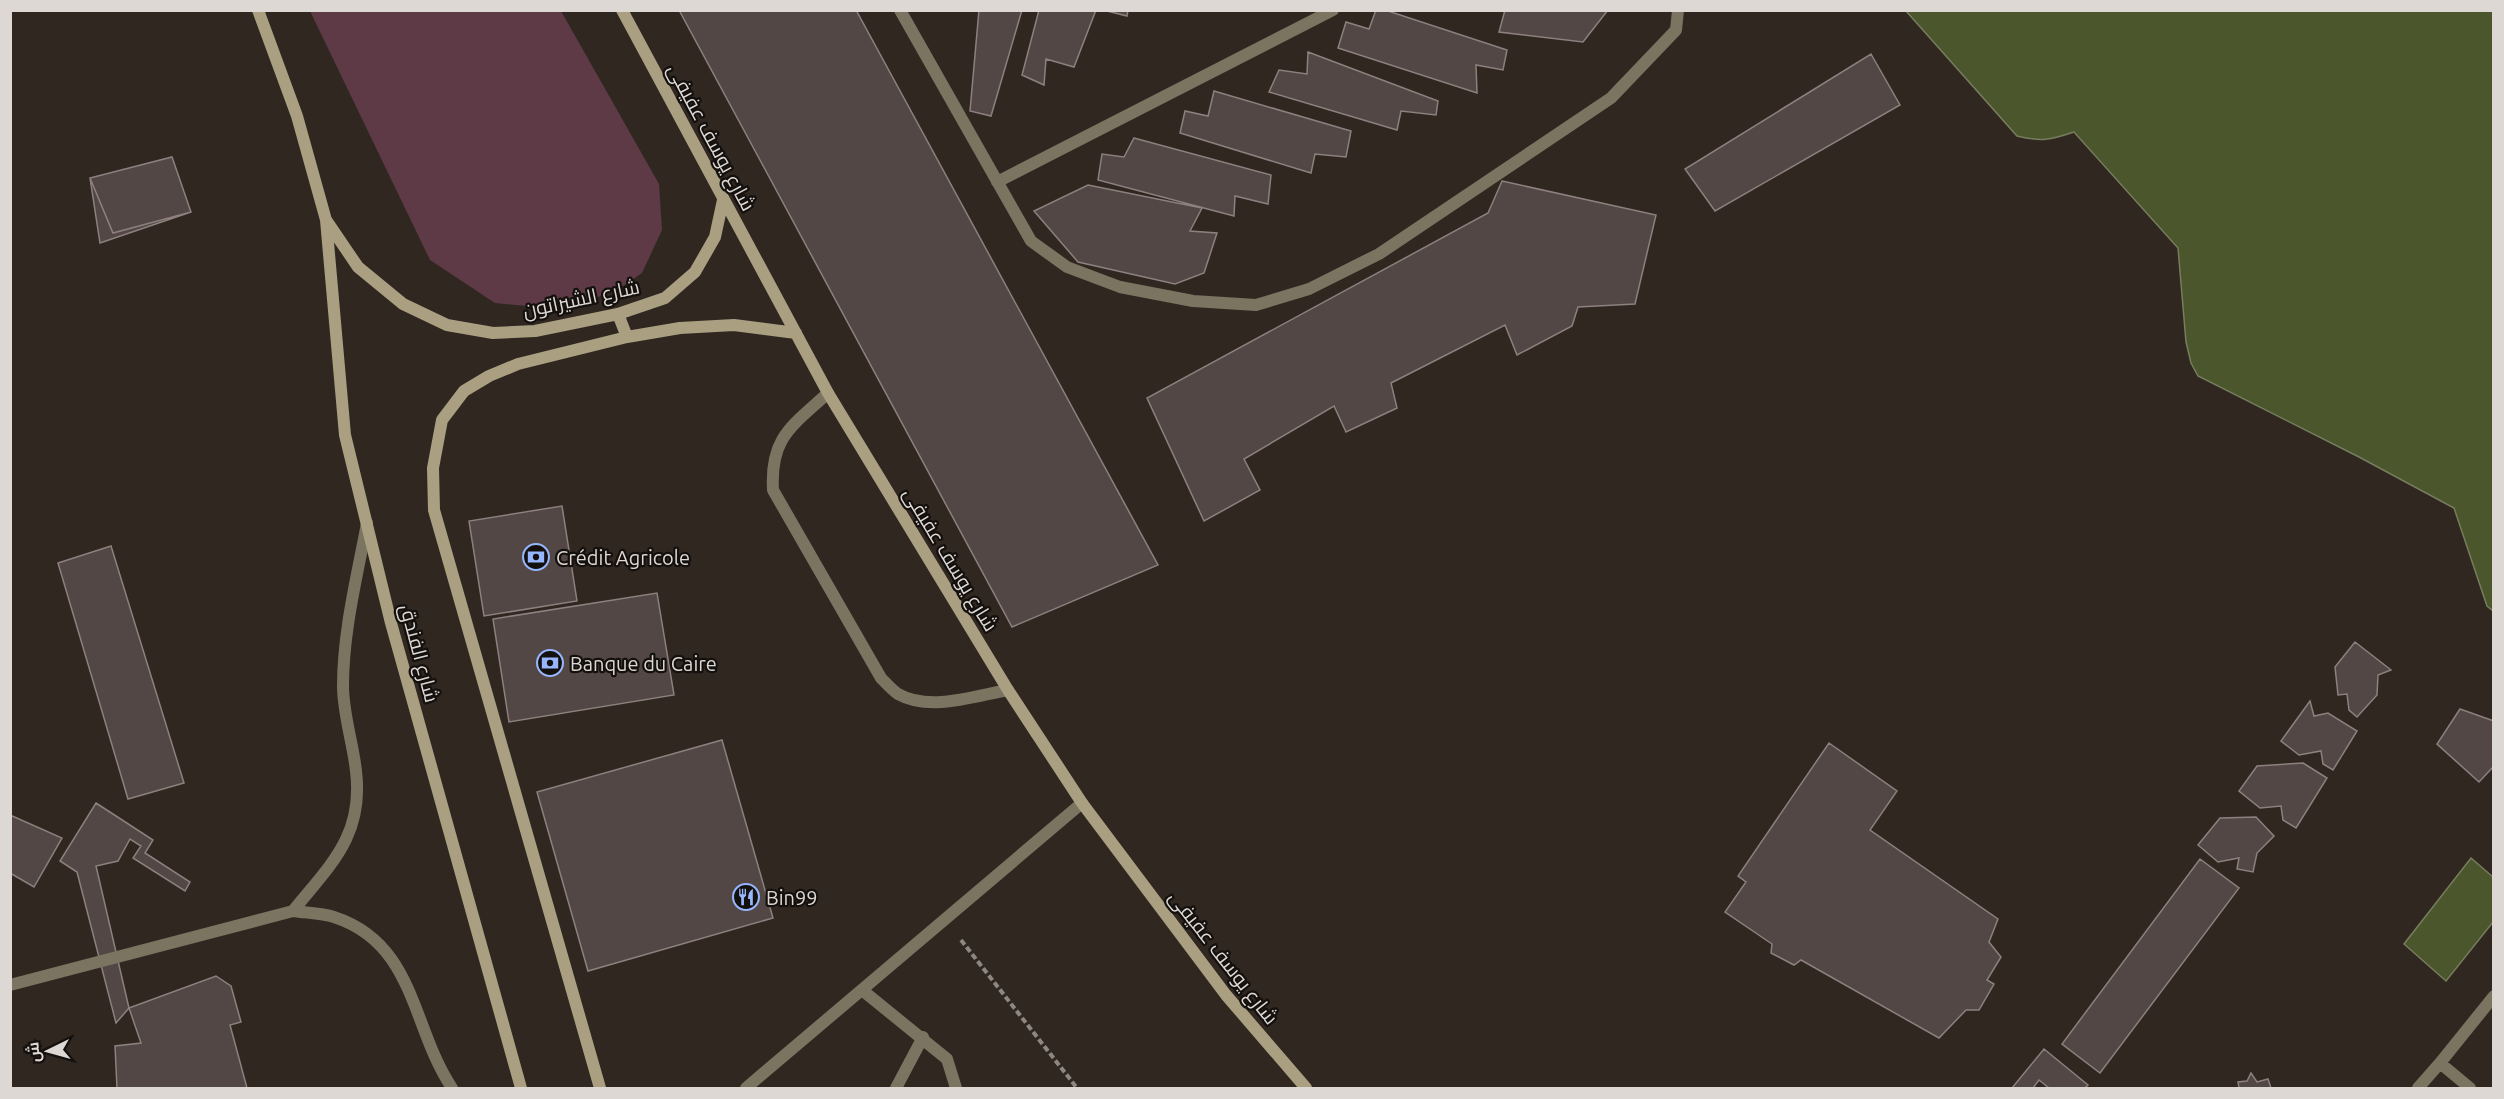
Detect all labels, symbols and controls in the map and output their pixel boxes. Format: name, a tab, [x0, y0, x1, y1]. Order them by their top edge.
street label: شارع يوسف عفيفى	[661, 59, 761, 216]
street label: شارع الشيراتون	[520, 274, 642, 325]
street label: شارع يوسف عفيفى	[896, 483, 1003, 637]
bank icon: Crédit Agricole	[521, 542, 551, 572]
place label: Crédit Agricole	[556, 546, 690, 569]
street label: شارع الفندق	[393, 601, 444, 705]
bank icon: Banque du Caire	[535, 648, 565, 678]
place label: Banque du Caire	[570, 652, 717, 675]
restaurant icon: Bin99	[731, 882, 761, 912]
place label: Bin99	[766, 886, 818, 909]
street label: شارع يوسف عفيفى	[1162, 886, 1283, 1030]
north arrow	[18, 1021, 78, 1081]
text: ش	[23, 1041, 44, 1063]

